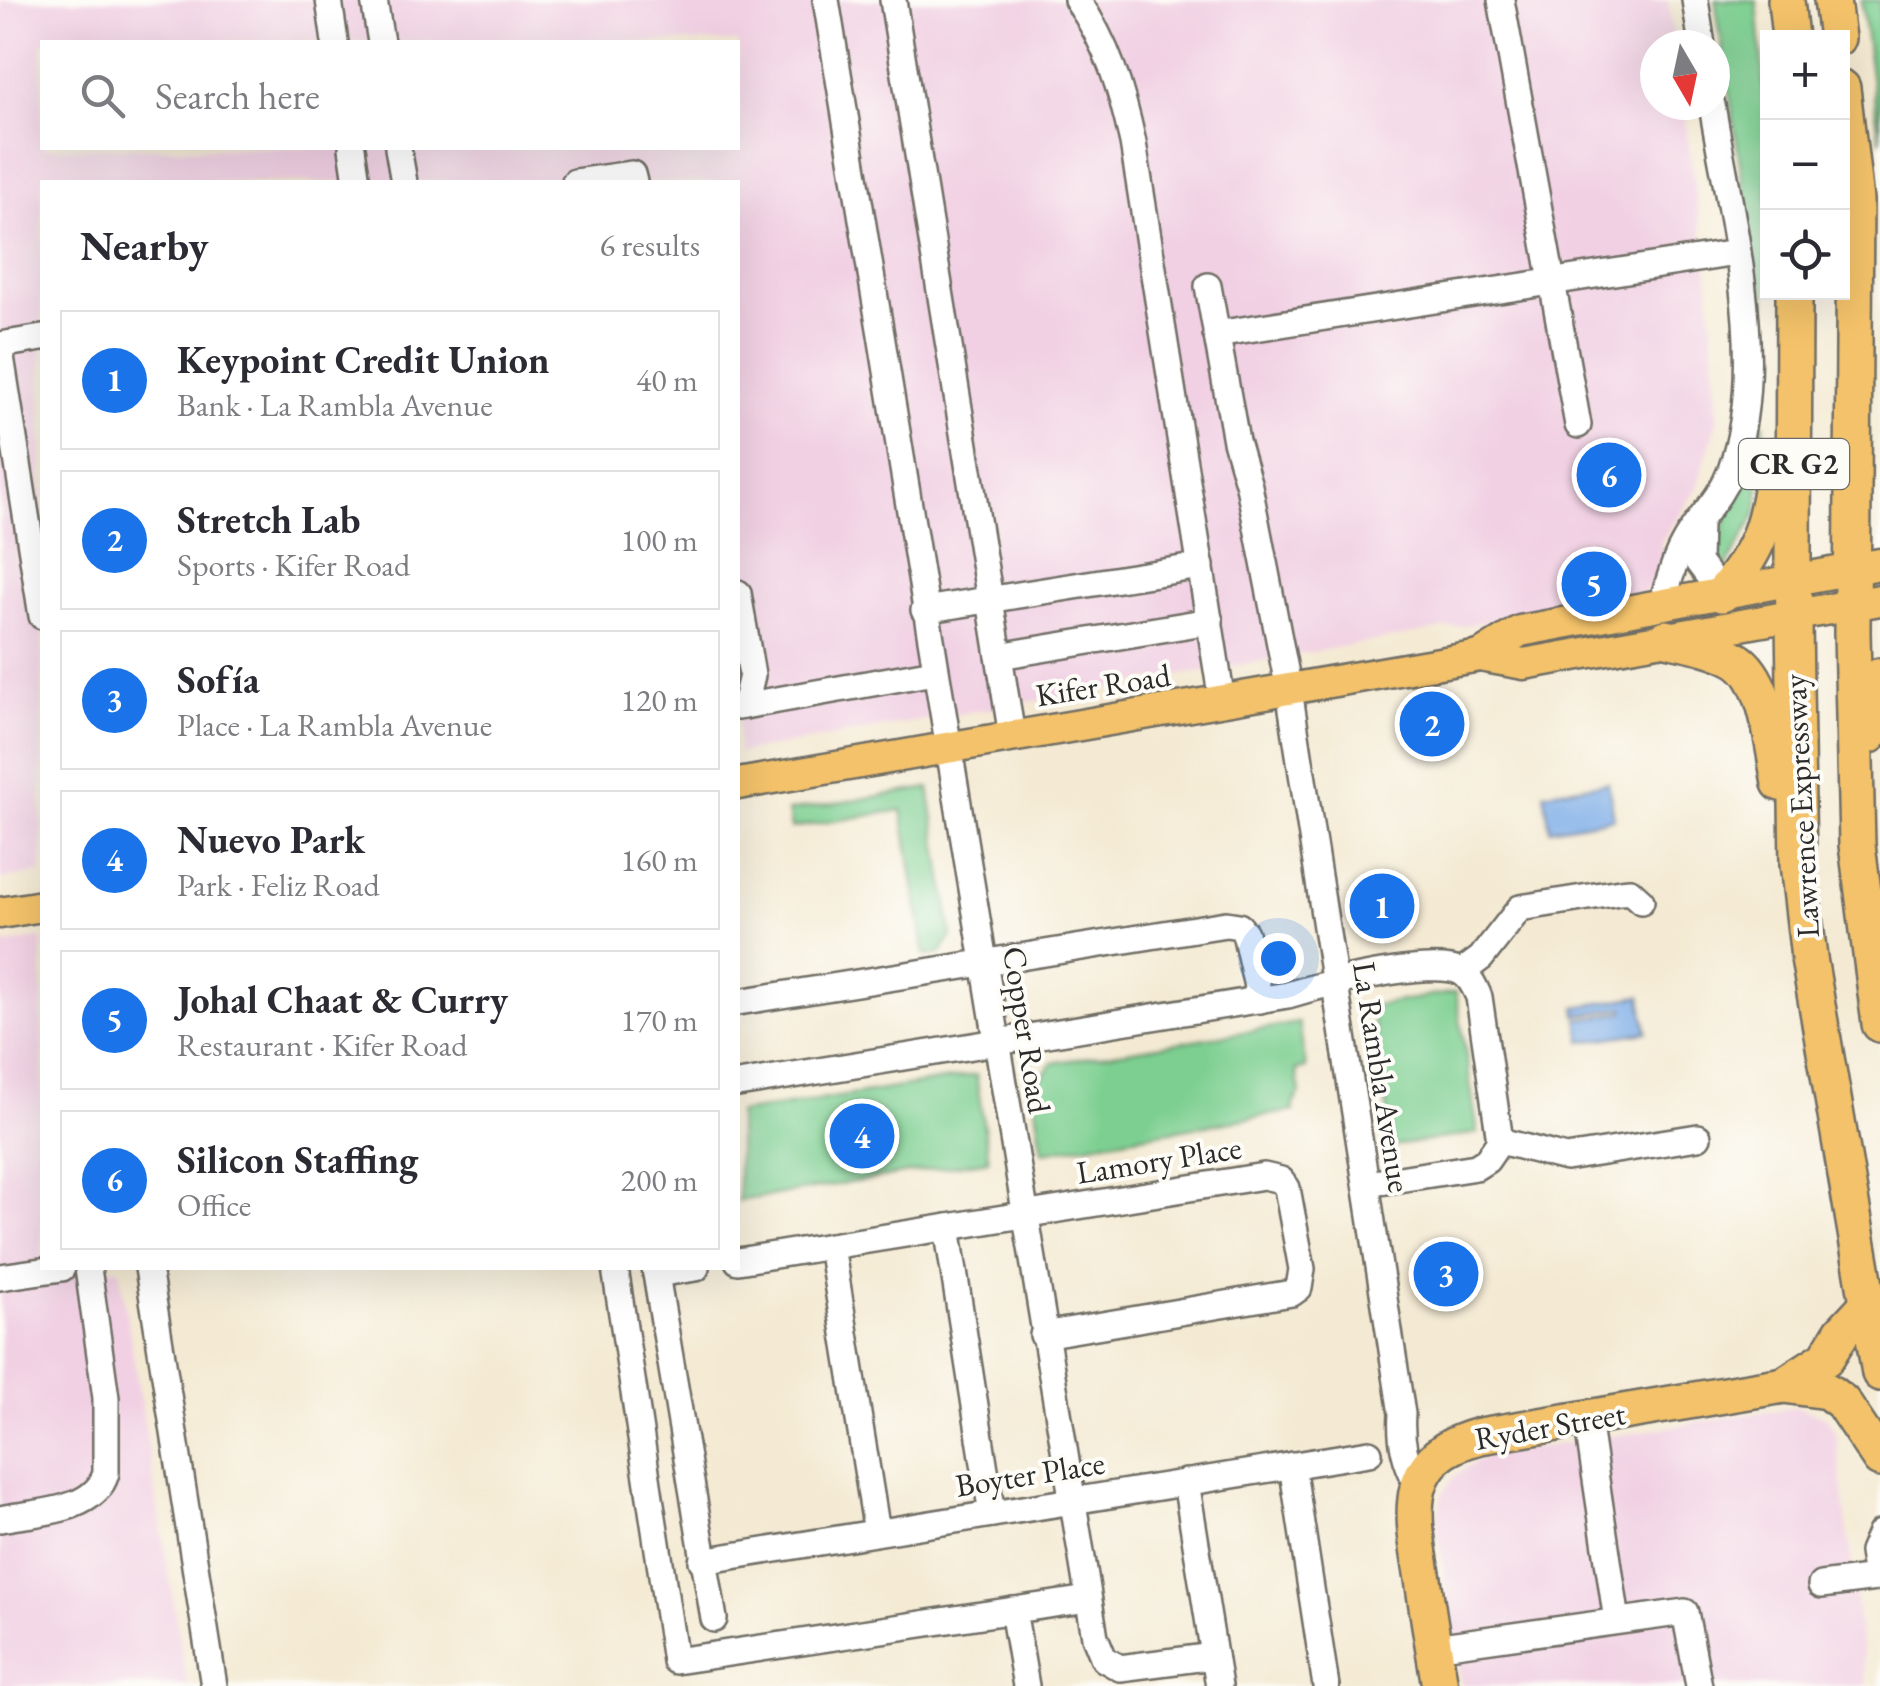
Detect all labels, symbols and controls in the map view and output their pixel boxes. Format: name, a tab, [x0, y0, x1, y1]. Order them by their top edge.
north arrow	[1640, 30, 1730, 120]
map controls	[1760, 30, 1850, 300]
button: +	[1760, 30, 1850, 120]
search box	[40, 40, 740, 150]
icon: search	[75, 68, 130, 123]
text: Search here	[155, 71, 320, 120]
button: −	[1760, 120, 1850, 210]
button: locate	[1760, 210, 1850, 300]
text: Nearby	[80, 218, 209, 273]
text: 6 results	[600, 224, 700, 266]
text: Keypoint Credit Union	[177, 335, 549, 384]
text: 1	[106, 359, 123, 401]
text: 40 m	[636, 359, 698, 401]
text: Bank · La Rambla Avenue	[177, 384, 493, 426]
pin: 6	[1576, 438, 1642, 512]
road number: CR G2	[1739, 439, 1849, 489]
text: Stretch Lab	[177, 495, 360, 544]
text: 2	[106, 519, 123, 561]
text: 100 m	[621, 519, 698, 561]
text: Sports · Kifer Road	[177, 544, 410, 586]
pin: 5	[1562, 546, 1626, 622]
street label: Kifer Road	[1033, 654, 1174, 716]
text: Sofía	[177, 655, 260, 704]
street label: Lawrence Expressway	[1773, 672, 1829, 939]
text: 3	[106, 679, 123, 721]
text: 120 m	[621, 679, 698, 721]
pin: 2	[1400, 686, 1464, 762]
text: Place · La Rambla Avenue	[177, 704, 492, 746]
text: Nuevo Park	[177, 815, 365, 864]
text: 4	[106, 839, 123, 881]
text: 160 m	[621, 839, 698, 881]
text: Park · Feliz Road	[177, 864, 380, 906]
pin: 1	[1350, 868, 1414, 944]
your location	[1253, 933, 1304, 984]
street label: Copper Road	[993, 944, 1061, 1117]
street label: La Rambla Avenue	[1343, 959, 1421, 1195]
text: Johal Chaat & Curry	[177, 975, 508, 1024]
text: 5	[106, 999, 123, 1041]
text: 170 m	[621, 999, 698, 1041]
text: Restaurant · Kifer Road	[177, 1024, 467, 1066]
pin: 4	[830, 1098, 894, 1174]
street label: Lamory Place	[1074, 1126, 1244, 1194]
text: Silicon Staffing	[177, 1135, 418, 1184]
text: 6	[106, 1159, 123, 1201]
text: 200 m	[621, 1159, 698, 1201]
text: Office	[177, 1184, 251, 1226]
pin: 3	[1414, 1236, 1478, 1312]
street label: Ryder Street	[1471, 1392, 1629, 1460]
street label: Boyter Place	[952, 1441, 1108, 1507]

